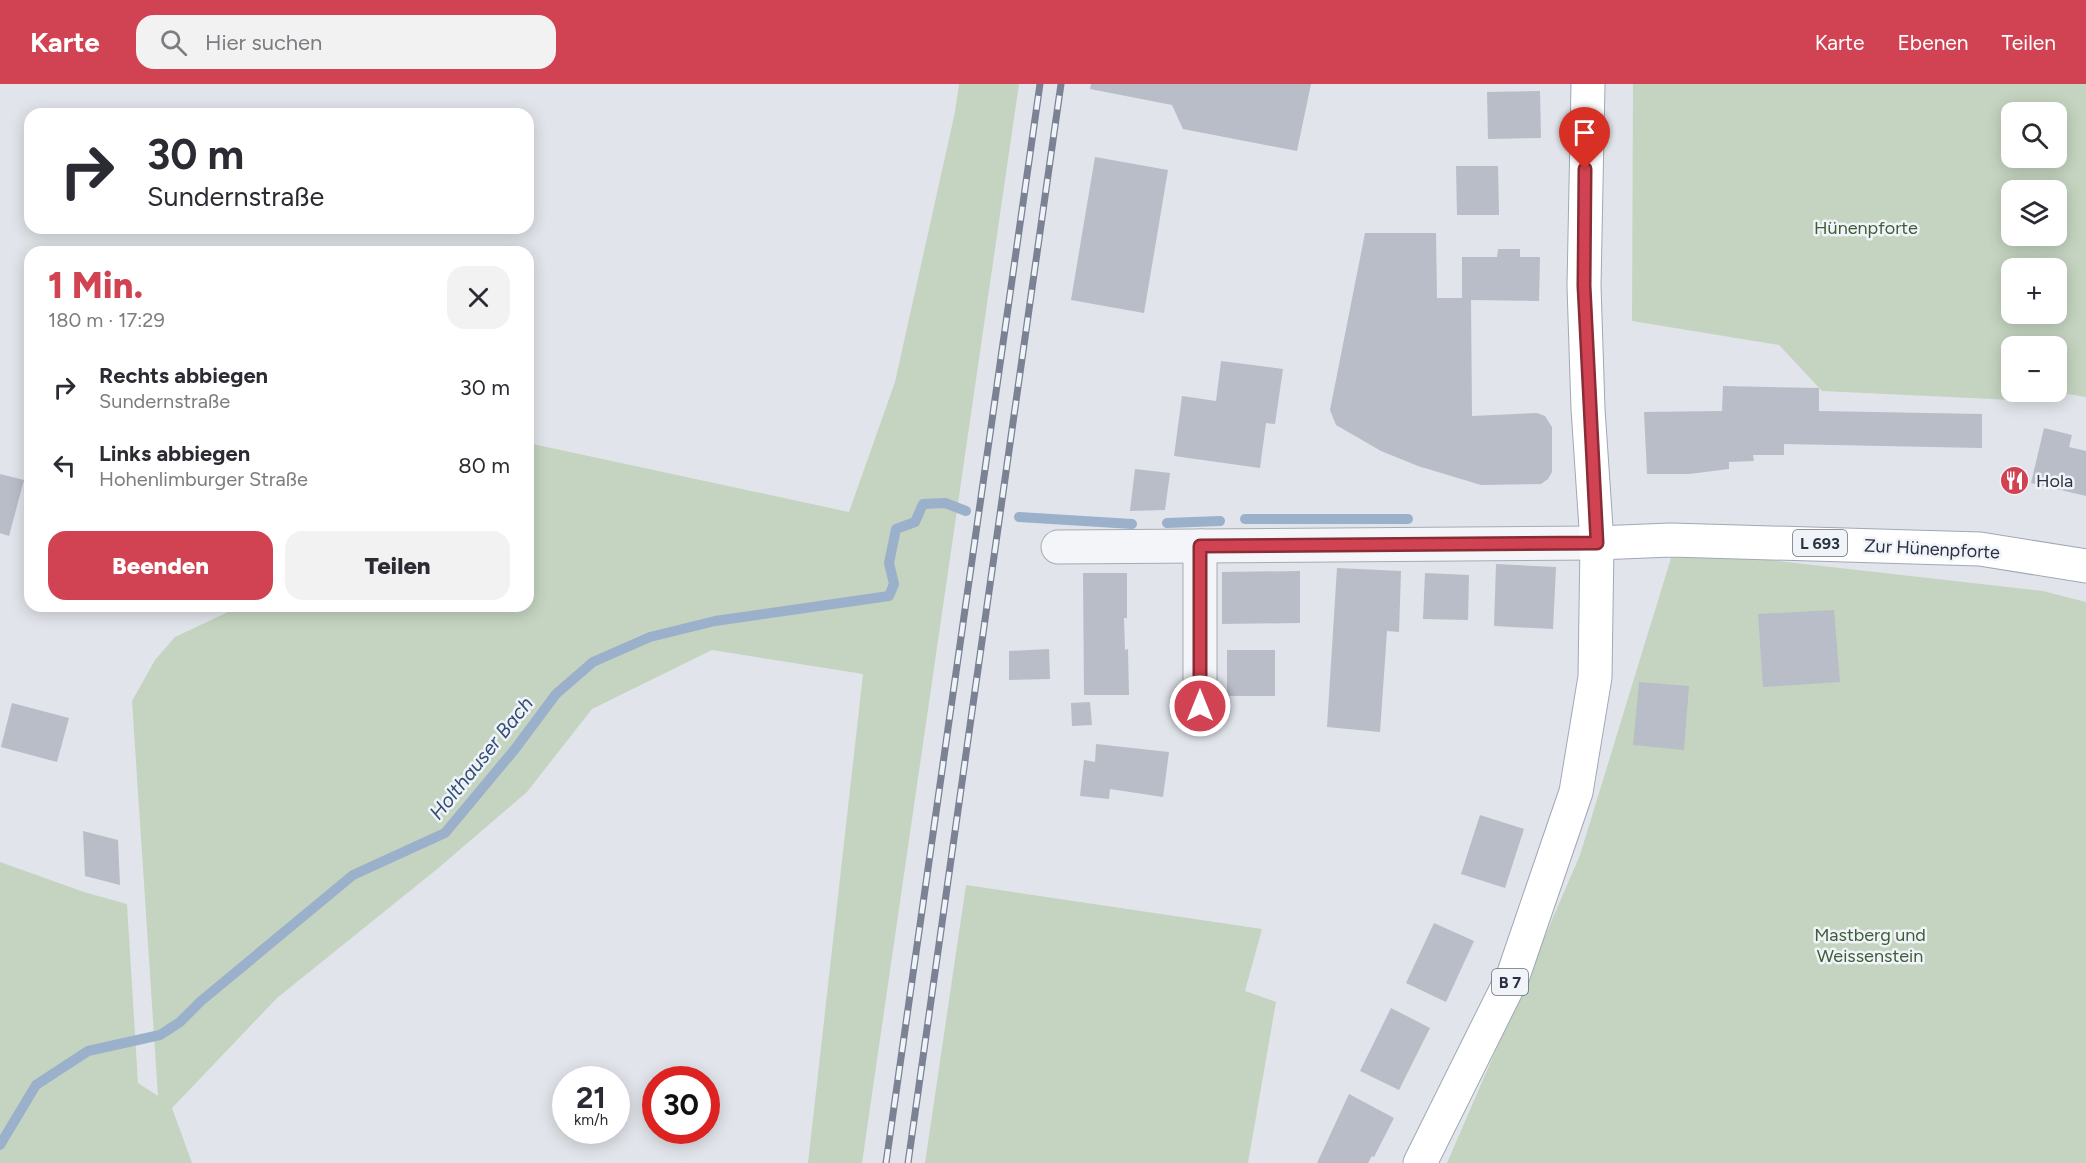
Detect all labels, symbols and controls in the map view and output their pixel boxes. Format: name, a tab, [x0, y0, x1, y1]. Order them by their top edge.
search box	[136, 15, 556, 69]
text: Karte	[30, 25, 100, 59]
icon: search	[157, 26, 190, 59]
text: Hier suchen	[205, 29, 322, 56]
text: Karte	[1815, 30, 1864, 55]
text: Ebenen	[1897, 30, 1969, 55]
text: Teilen	[2002, 30, 2056, 55]
map controls	[2001, 102, 2067, 402]
button: search	[2001, 102, 2067, 168]
pin	[1559, 107, 1610, 169]
icon: arrive	[1568, 116, 1601, 149]
text: 30 m	[147, 129, 244, 180]
icon: right	[48, 132, 126, 210]
text: Sundernstraße	[147, 180, 324, 213]
button: layers	[2001, 180, 2067, 246]
park label: Hünenpforte	[1814, 217, 1918, 239]
button: +	[2001, 258, 2067, 324]
text: 1 Min.	[48, 264, 143, 307]
button: close	[447, 266, 510, 329]
text: 180 m · 17:29	[48, 308, 165, 332]
button: −	[2001, 336, 2067, 402]
text: Rechts abbiegen	[99, 362, 268, 389]
icon: right	[48, 371, 81, 404]
text: 30 m	[460, 374, 510, 401]
text: Sundernstraße	[99, 389, 230, 413]
text: Links abbiegen	[99, 440, 250, 467]
icon: left	[48, 449, 81, 482]
text: 80 m	[458, 452, 510, 479]
restaurant icon: Hola	[1999, 465, 2031, 497]
text: Hohenlimburger Straße	[99, 467, 308, 491]
place label: Hola	[2036, 470, 2073, 492]
road number: L 693	[1793, 530, 1847, 556]
button: Beenden	[48, 531, 273, 600]
button: Teilen	[285, 531, 510, 600]
street label: Zur Hünenpforte	[1864, 534, 2001, 564]
position arrow	[1168, 674, 1232, 738]
water label: Holthauser Bach	[424, 692, 538, 824]
park label: Mastberg und Weissenstein	[1814, 924, 1926, 967]
road number: B 7	[1492, 969, 1528, 995]
speed limit sign: 30	[642, 1066, 720, 1144]
text: 21	[576, 1079, 606, 1116]
text: km/h	[574, 1111, 608, 1129]

